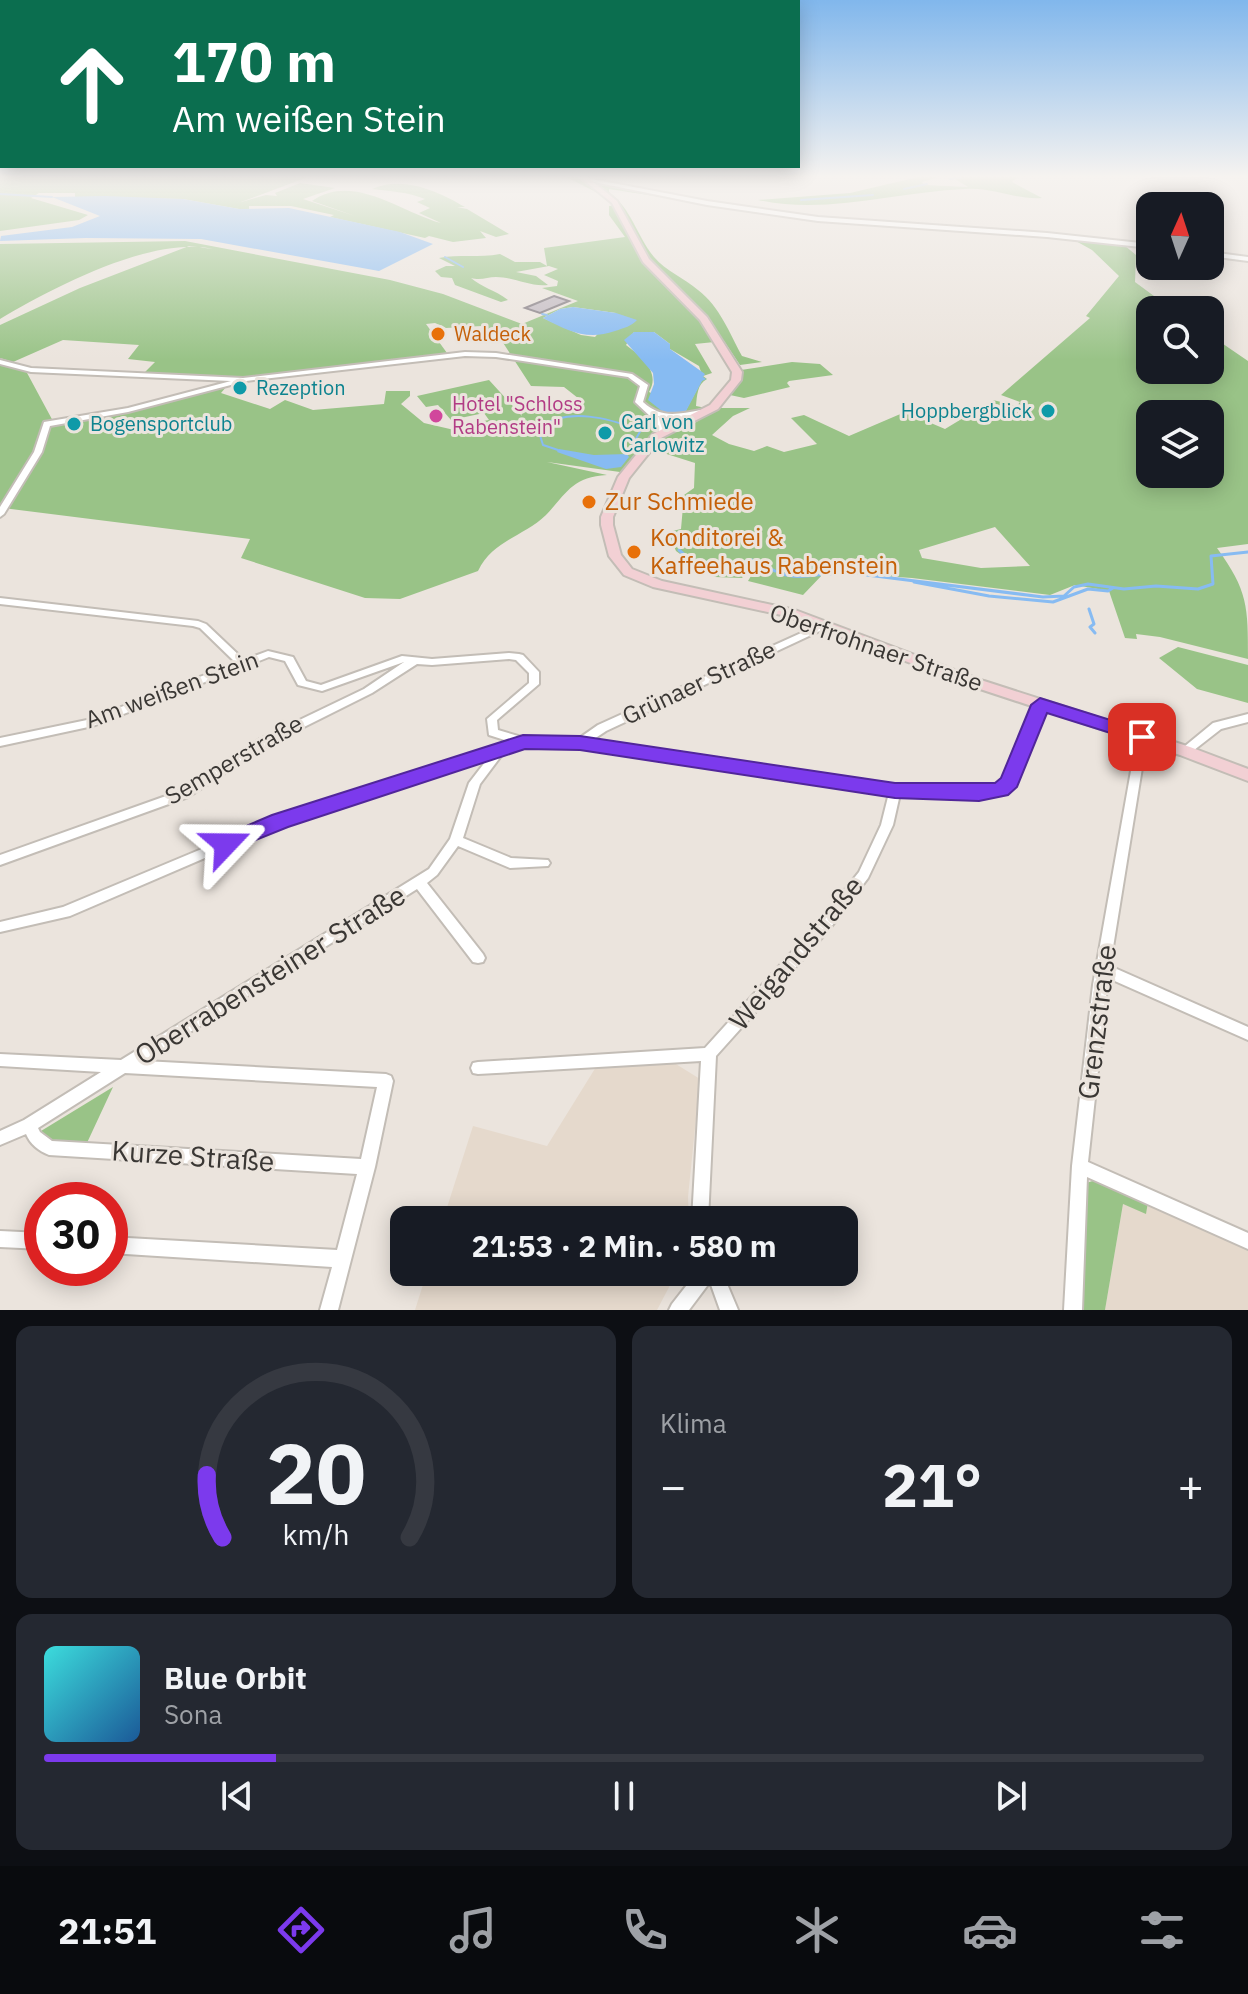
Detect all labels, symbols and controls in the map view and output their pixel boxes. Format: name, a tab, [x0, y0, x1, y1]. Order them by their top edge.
text: 170 m	[172, 25, 336, 97]
icon: ahead	[40, 32, 144, 136]
text: Am weißen Stein	[172, 95, 446, 142]
north arrow	[1136, 192, 1224, 280]
map controls	[1136, 192, 1224, 488]
button: search	[1136, 296, 1224, 384]
place label: Waldeck	[454, 320, 531, 347]
marker: Waldeck	[429, 325, 447, 343]
place label: Rezeption	[256, 374, 346, 401]
marker: Rezeption	[231, 379, 249, 397]
place label: Hotel "Schloss Rabenstein"	[452, 390, 583, 440]
place label: Hoppbergblick	[901, 397, 1032, 424]
button: layers	[1136, 400, 1224, 488]
marker: Hoppbergblick	[1039, 402, 1057, 420]
marker: Hotel "Schloss Rabenstein"	[427, 407, 445, 425]
place label: Carl von Carlowitz	[621, 408, 705, 458]
place label: Bogensportclub	[90, 410, 232, 437]
marker: Bogensportclub	[65, 415, 83, 433]
marker: Carl von Carlowitz	[596, 424, 614, 442]
place label: Zur Schmiede	[605, 485, 754, 517]
marker: Zur Schmiede	[580, 493, 598, 511]
place label: Konditorei & Kaffeehaus Rabenstein	[650, 521, 898, 581]
marker: Konditorei & Kaffeehaus Rabenstein	[625, 543, 643, 561]
street label: Oberfrohnaer Straße	[766, 596, 987, 698]
street label: Grünaer Straße	[617, 633, 780, 732]
street label: Am weißen Stein	[80, 643, 263, 735]
pin	[1108, 703, 1176, 771]
street label: Semperstraße	[159, 707, 308, 811]
icon: arrive	[1120, 715, 1164, 759]
position arrow	[184, 802, 268, 886]
street label: Weigandstraße	[720, 868, 871, 1037]
street label: Oberrabensteiner Straße	[127, 876, 412, 1073]
street label: Grenzstraße	[1069, 942, 1124, 1101]
street label: Kurze Straße	[111, 1131, 276, 1180]
speed limit sign: 30	[24, 1182, 128, 1286]
text: 21:53 · 2 Min. · 580 m	[471, 1226, 777, 1265]
text: Klima	[660, 1406, 727, 1440]
text: 20	[266, 1419, 366, 1527]
text: 21°	[882, 1445, 982, 1524]
text: −	[660, 1457, 686, 1514]
text: +	[1178, 1457, 1204, 1514]
text: km/h	[282, 1516, 350, 1553]
text: Blue Orbit	[164, 1658, 307, 1697]
text: Sona	[164, 1697, 222, 1731]
icon: previous	[215, 1774, 259, 1818]
icon: pause	[602, 1774, 646, 1818]
icon: next	[989, 1774, 1033, 1818]
icon: directions	[273, 1902, 329, 1958]
icon: music	[445, 1902, 501, 1958]
icon: phone	[617, 1902, 673, 1958]
icon: climate	[789, 1902, 845, 1958]
icon: car	[962, 1902, 1018, 1958]
icon: filters	[1134, 1902, 1190, 1958]
text: 21:51	[58, 1907, 156, 1954]

